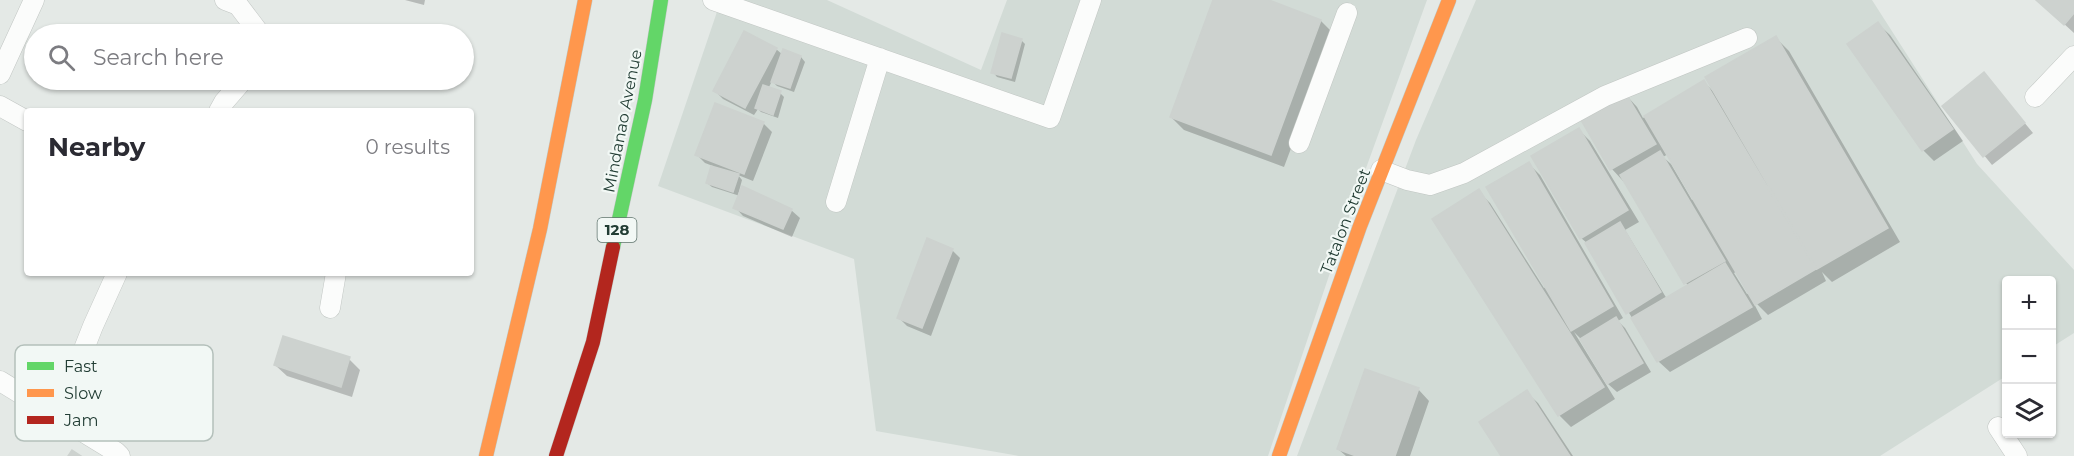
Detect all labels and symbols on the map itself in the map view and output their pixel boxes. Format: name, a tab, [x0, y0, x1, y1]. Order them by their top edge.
street label: Mindanao Avenue	[599, 48, 646, 194]
street label: Tatalon Street	[1317, 165, 1374, 277]
road number: 128	[598, 218, 636, 242]
legend	[15, 345, 213, 441]
text: Fast	[64, 357, 98, 376]
text: Slow	[64, 384, 102, 403]
text: Jam	[63, 411, 98, 430]

